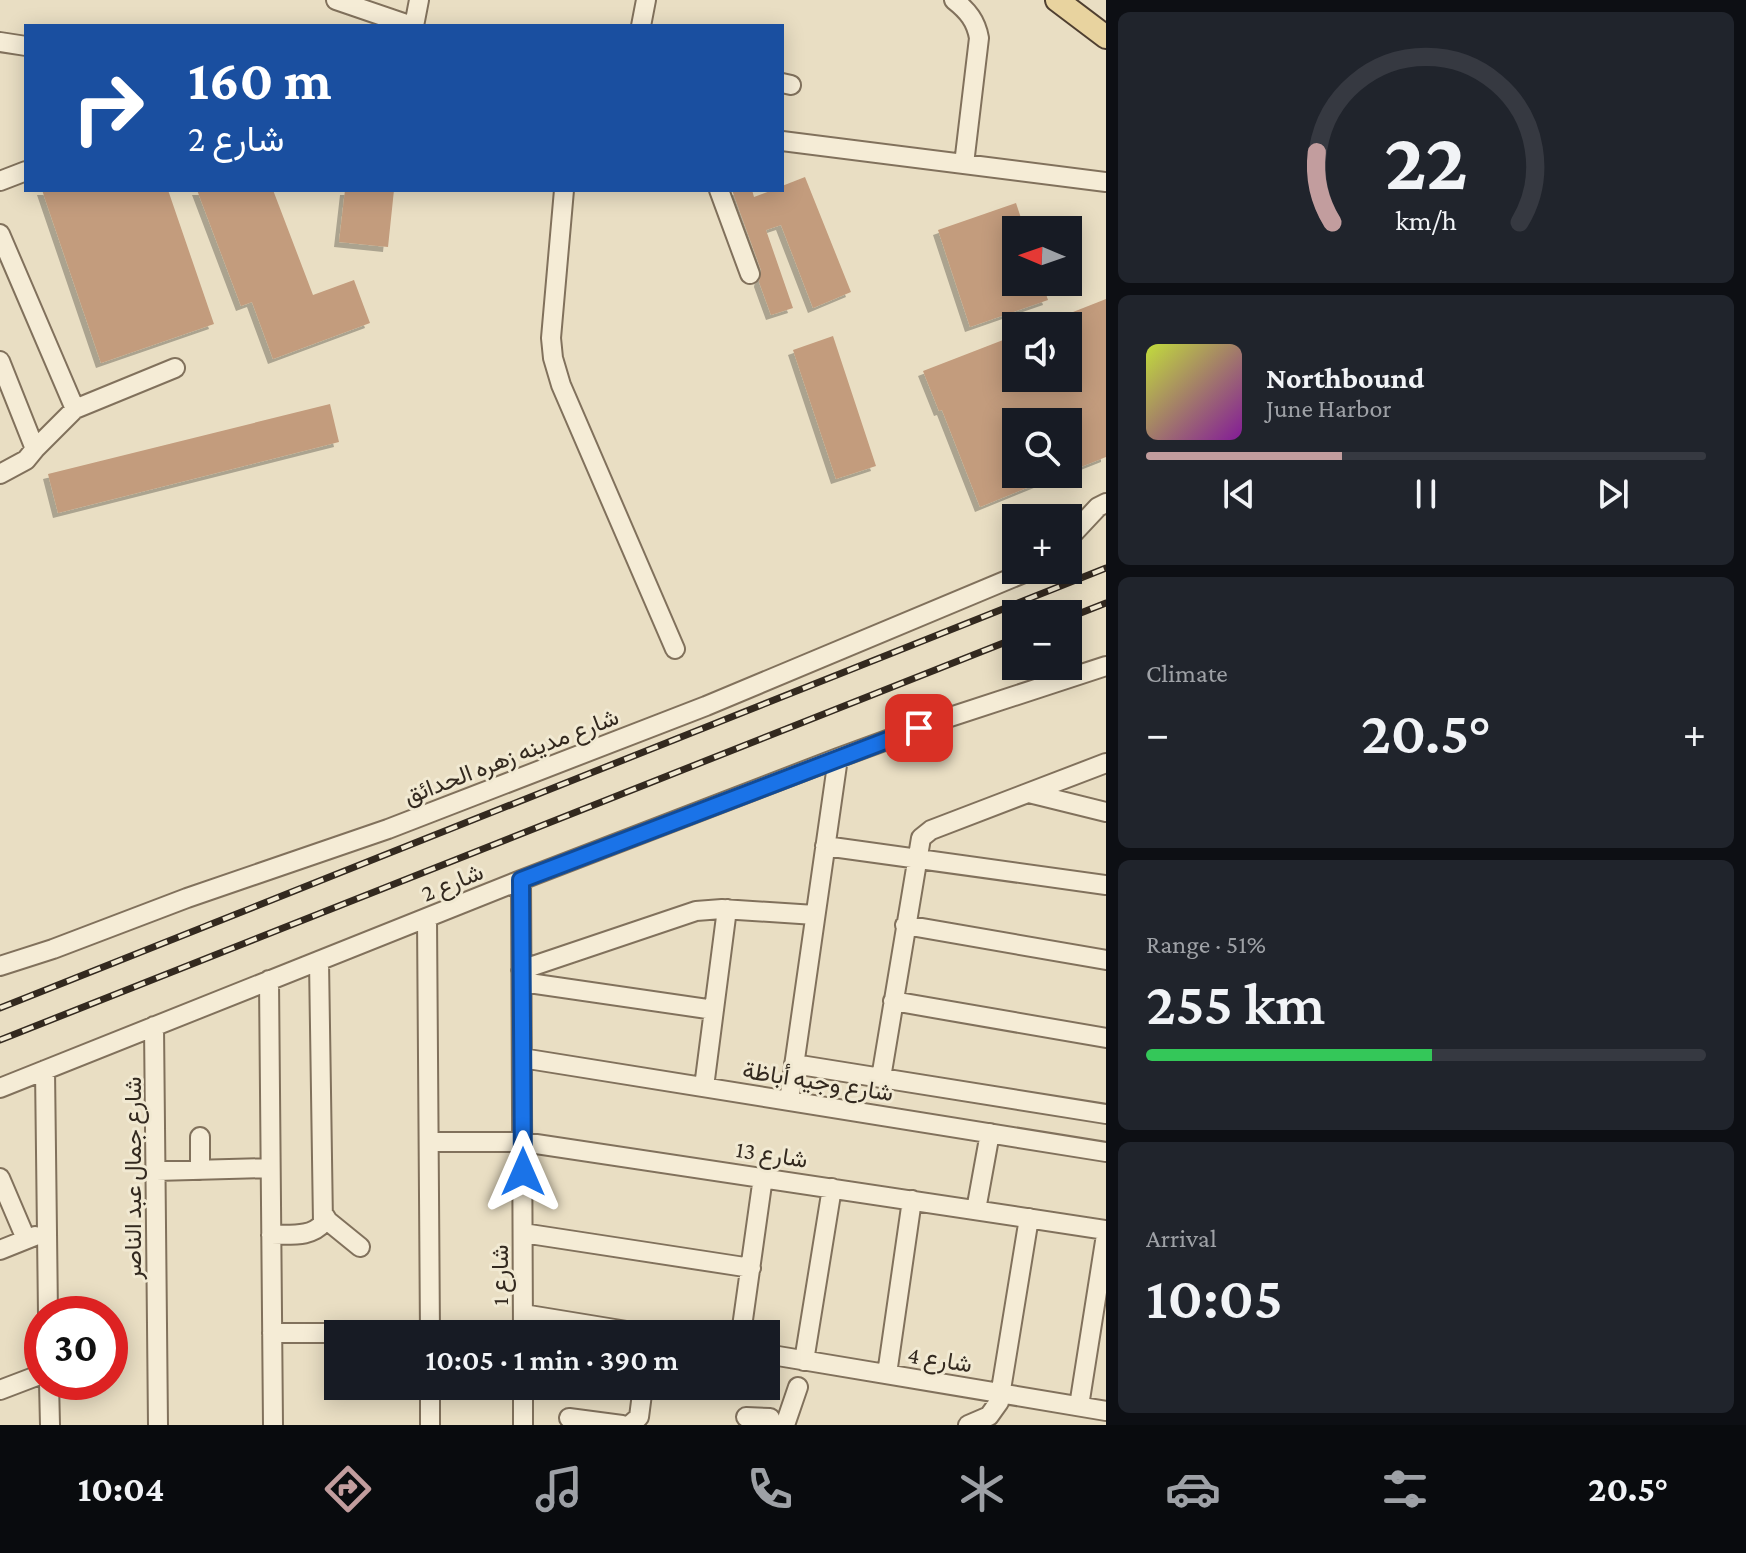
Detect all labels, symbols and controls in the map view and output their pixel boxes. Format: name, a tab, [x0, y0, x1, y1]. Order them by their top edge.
text: 160 m	[188, 49, 332, 111]
icon: right	[56, 56, 160, 160]
text: 22	[1384, 114, 1468, 207]
text: شارع 2	[188, 119, 284, 159]
text: km/h	[1395, 204, 1457, 236]
north arrow	[1002, 216, 1082, 296]
map controls	[1002, 216, 1082, 680]
button: sound	[1002, 312, 1082, 392]
text: Northbound	[1266, 361, 1424, 394]
text: June Harbor	[1266, 394, 1392, 423]
button: search	[1002, 408, 1082, 488]
icon: previous	[1217, 472, 1261, 516]
icon: pause	[1404, 472, 1448, 516]
icon: next	[1591, 472, 1635, 516]
button: +	[1002, 504, 1082, 584]
button: −	[1002, 600, 1082, 680]
text: Climate	[1146, 659, 1228, 688]
pin	[885, 694, 953, 762]
text: 20.5°	[1361, 699, 1491, 766]
street label: شارع مدينه زهره الحدائق	[400, 703, 623, 812]
icon: arrive	[897, 706, 941, 750]
text: −	[1146, 709, 1169, 757]
text: +	[1683, 709, 1706, 757]
street label: شارع 2	[417, 857, 488, 909]
text: Range · 51%	[1146, 930, 1266, 959]
text: 255 km	[1146, 970, 1325, 1037]
street label: شارع وجيه أباظة	[740, 1056, 895, 1109]
street label: شارع جمال عبد الناصر	[119, 1076, 149, 1281]
position arrow	[481, 1130, 565, 1214]
street label: شارع 13	[734, 1135, 810, 1176]
text: Arrival	[1146, 1224, 1217, 1253]
street label: شارع 1	[486, 1245, 516, 1305]
text: 10:05	[1146, 1264, 1283, 1331]
speed limit sign: 30	[24, 1296, 128, 1400]
street label: شارع 4	[905, 1341, 974, 1380]
text: 10:05 · 1 min · 390 m	[425, 1343, 679, 1376]
icon: directions	[320, 1461, 376, 1517]
icon: music	[531, 1461, 587, 1517]
icon: phone	[742, 1461, 798, 1517]
icon: climate	[954, 1461, 1010, 1517]
icon: car	[1165, 1461, 1221, 1517]
icon: filters	[1377, 1461, 1433, 1517]
text: 10:04	[78, 1469, 164, 1509]
text: 20.5°	[1588, 1469, 1668, 1509]

